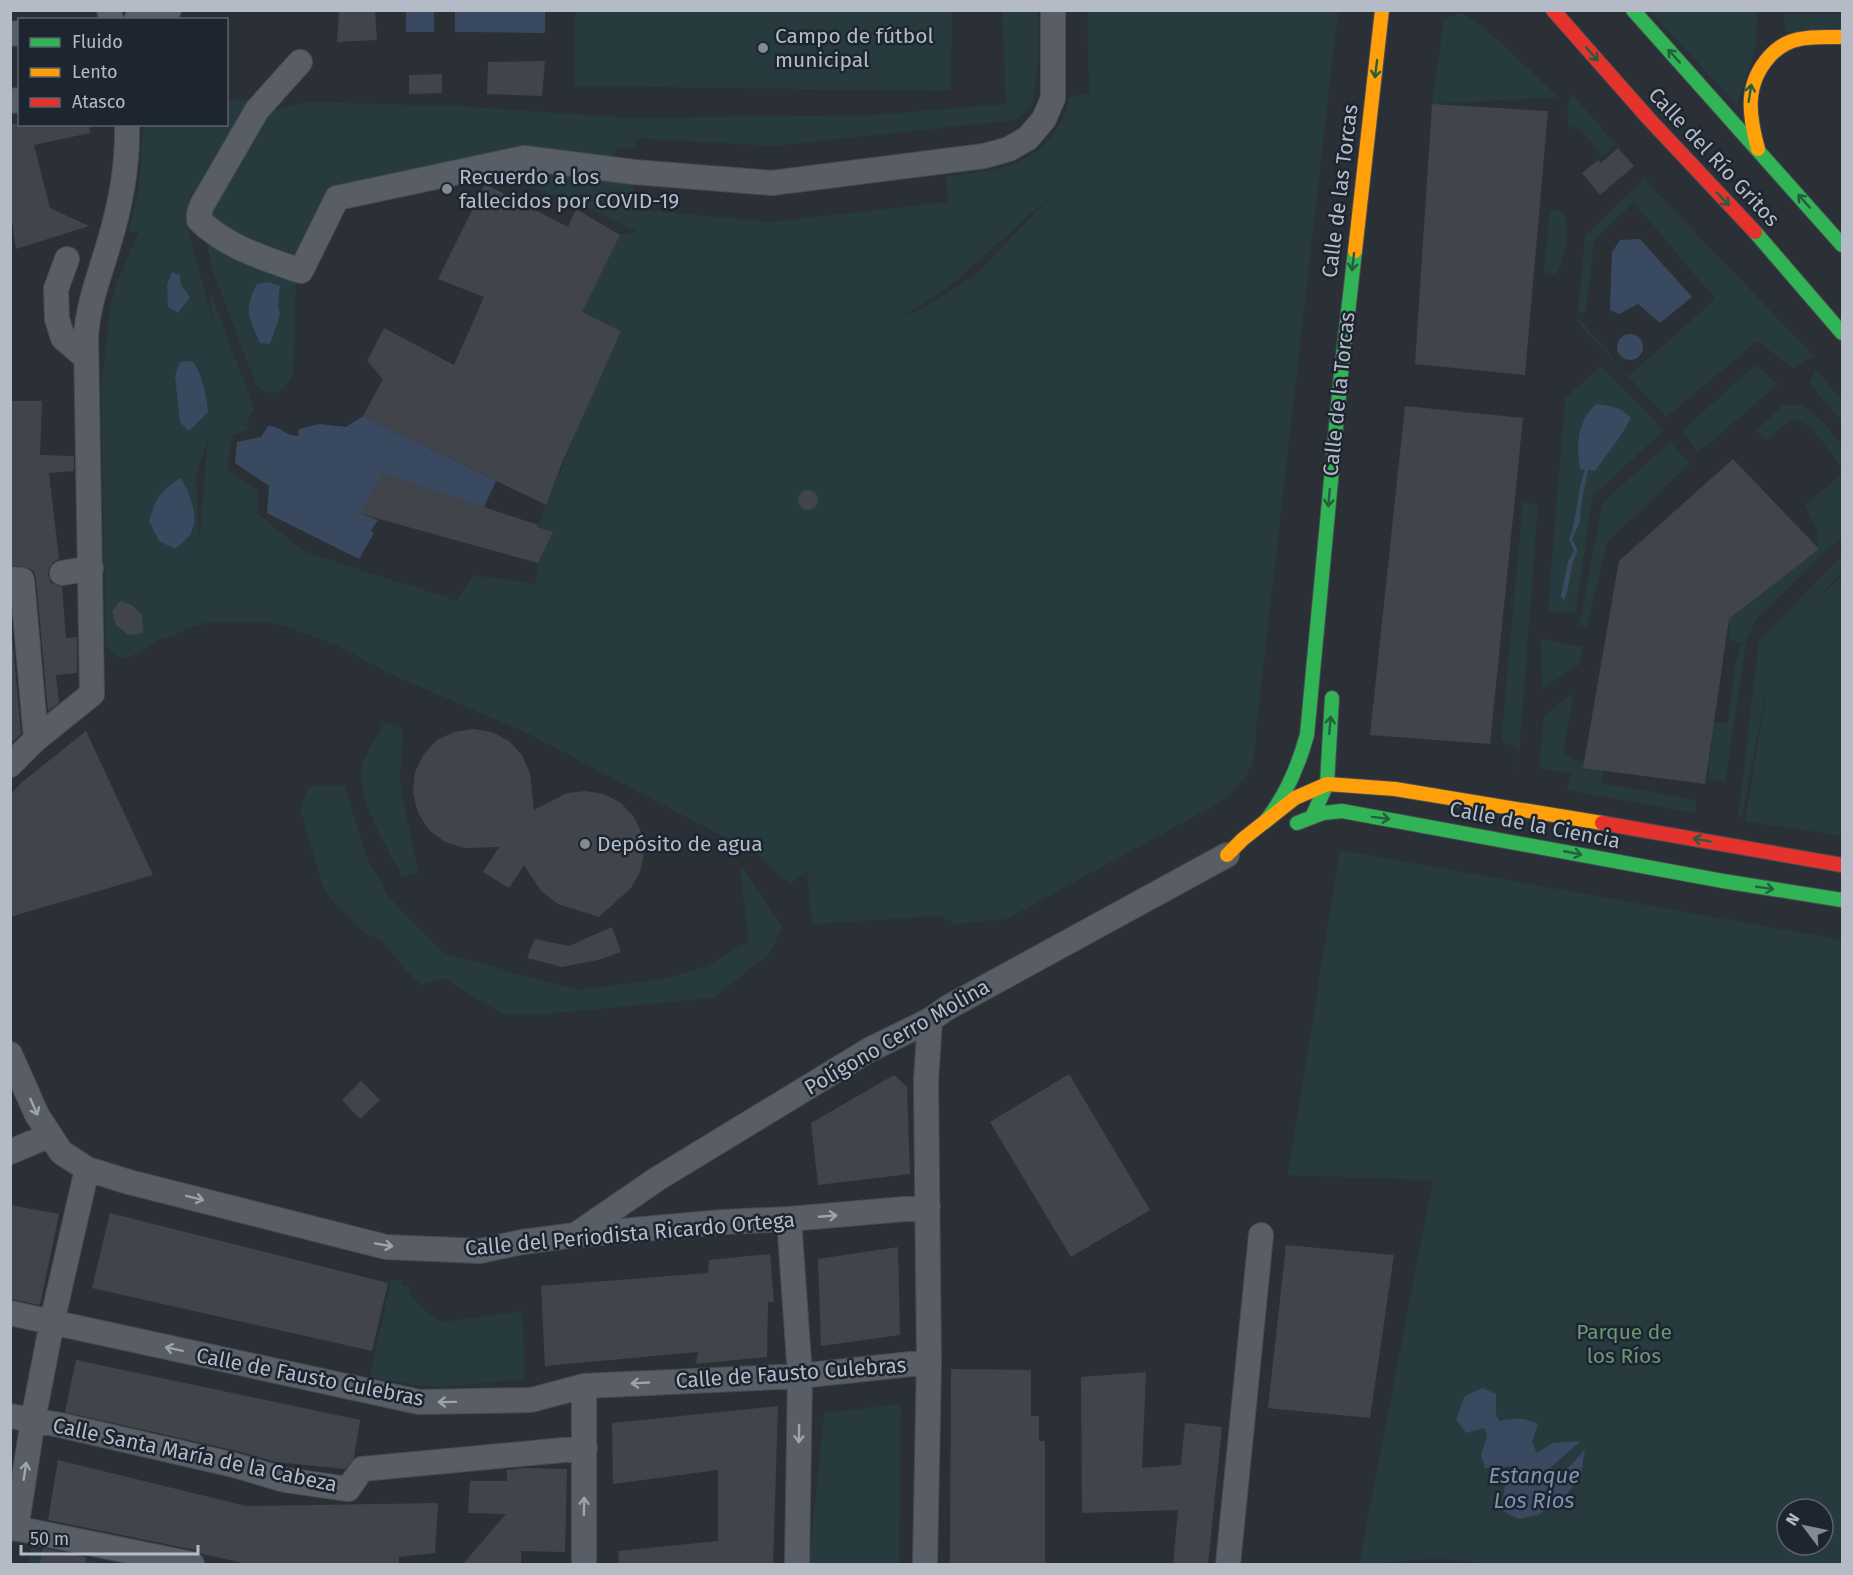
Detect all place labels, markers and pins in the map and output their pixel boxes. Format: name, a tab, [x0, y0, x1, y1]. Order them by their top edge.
place label: Campo de fútbol municipal	[775, 23, 934, 73]
marker: Campo de fútbol municipal	[756, 41, 770, 55]
place label: Recuerdo a los fallecidos por COVID-19	[459, 164, 679, 214]
marker: Recuerdo a los fallecidos por COVID-19	[440, 182, 454, 196]
place label: Depósito de agua	[597, 831, 763, 857]
marker: Depósito de agua	[578, 837, 592, 851]

